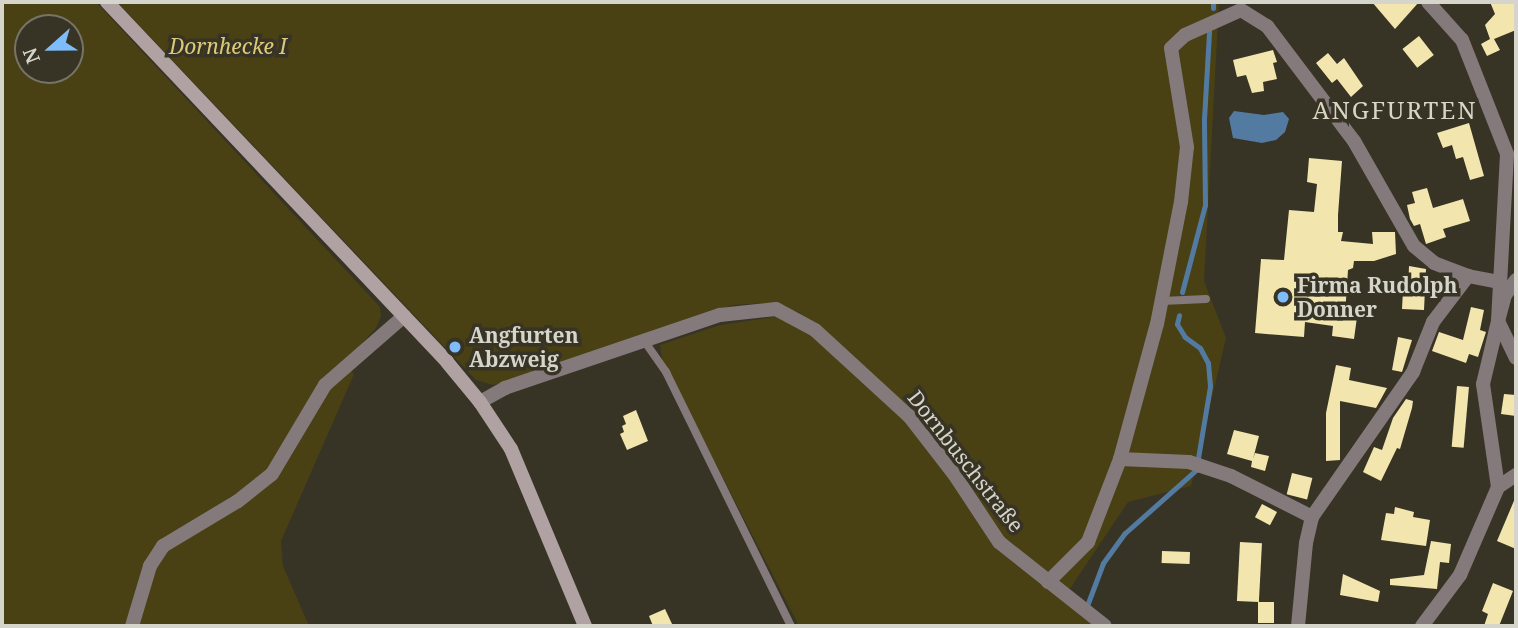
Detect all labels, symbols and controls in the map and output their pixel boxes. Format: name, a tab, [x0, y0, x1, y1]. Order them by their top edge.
north arrow	[14, 14, 84, 84]
park label: Dornhecke I	[169, 33, 287, 59]
text: N	[16, 44, 46, 67]
district label: ANGFURTEN	[1314, 96, 1476, 124]
place label: Firma Rudolph Donner	[1297, 272, 1458, 322]
marker: Firma Rudolph Donner	[1275, 289, 1291, 305]
place label: Angfurten Abzweig	[469, 322, 579, 372]
marker: Angfurten Abzweig	[447, 339, 463, 355]
street label: Dornbuschstraße	[903, 385, 1029, 537]

